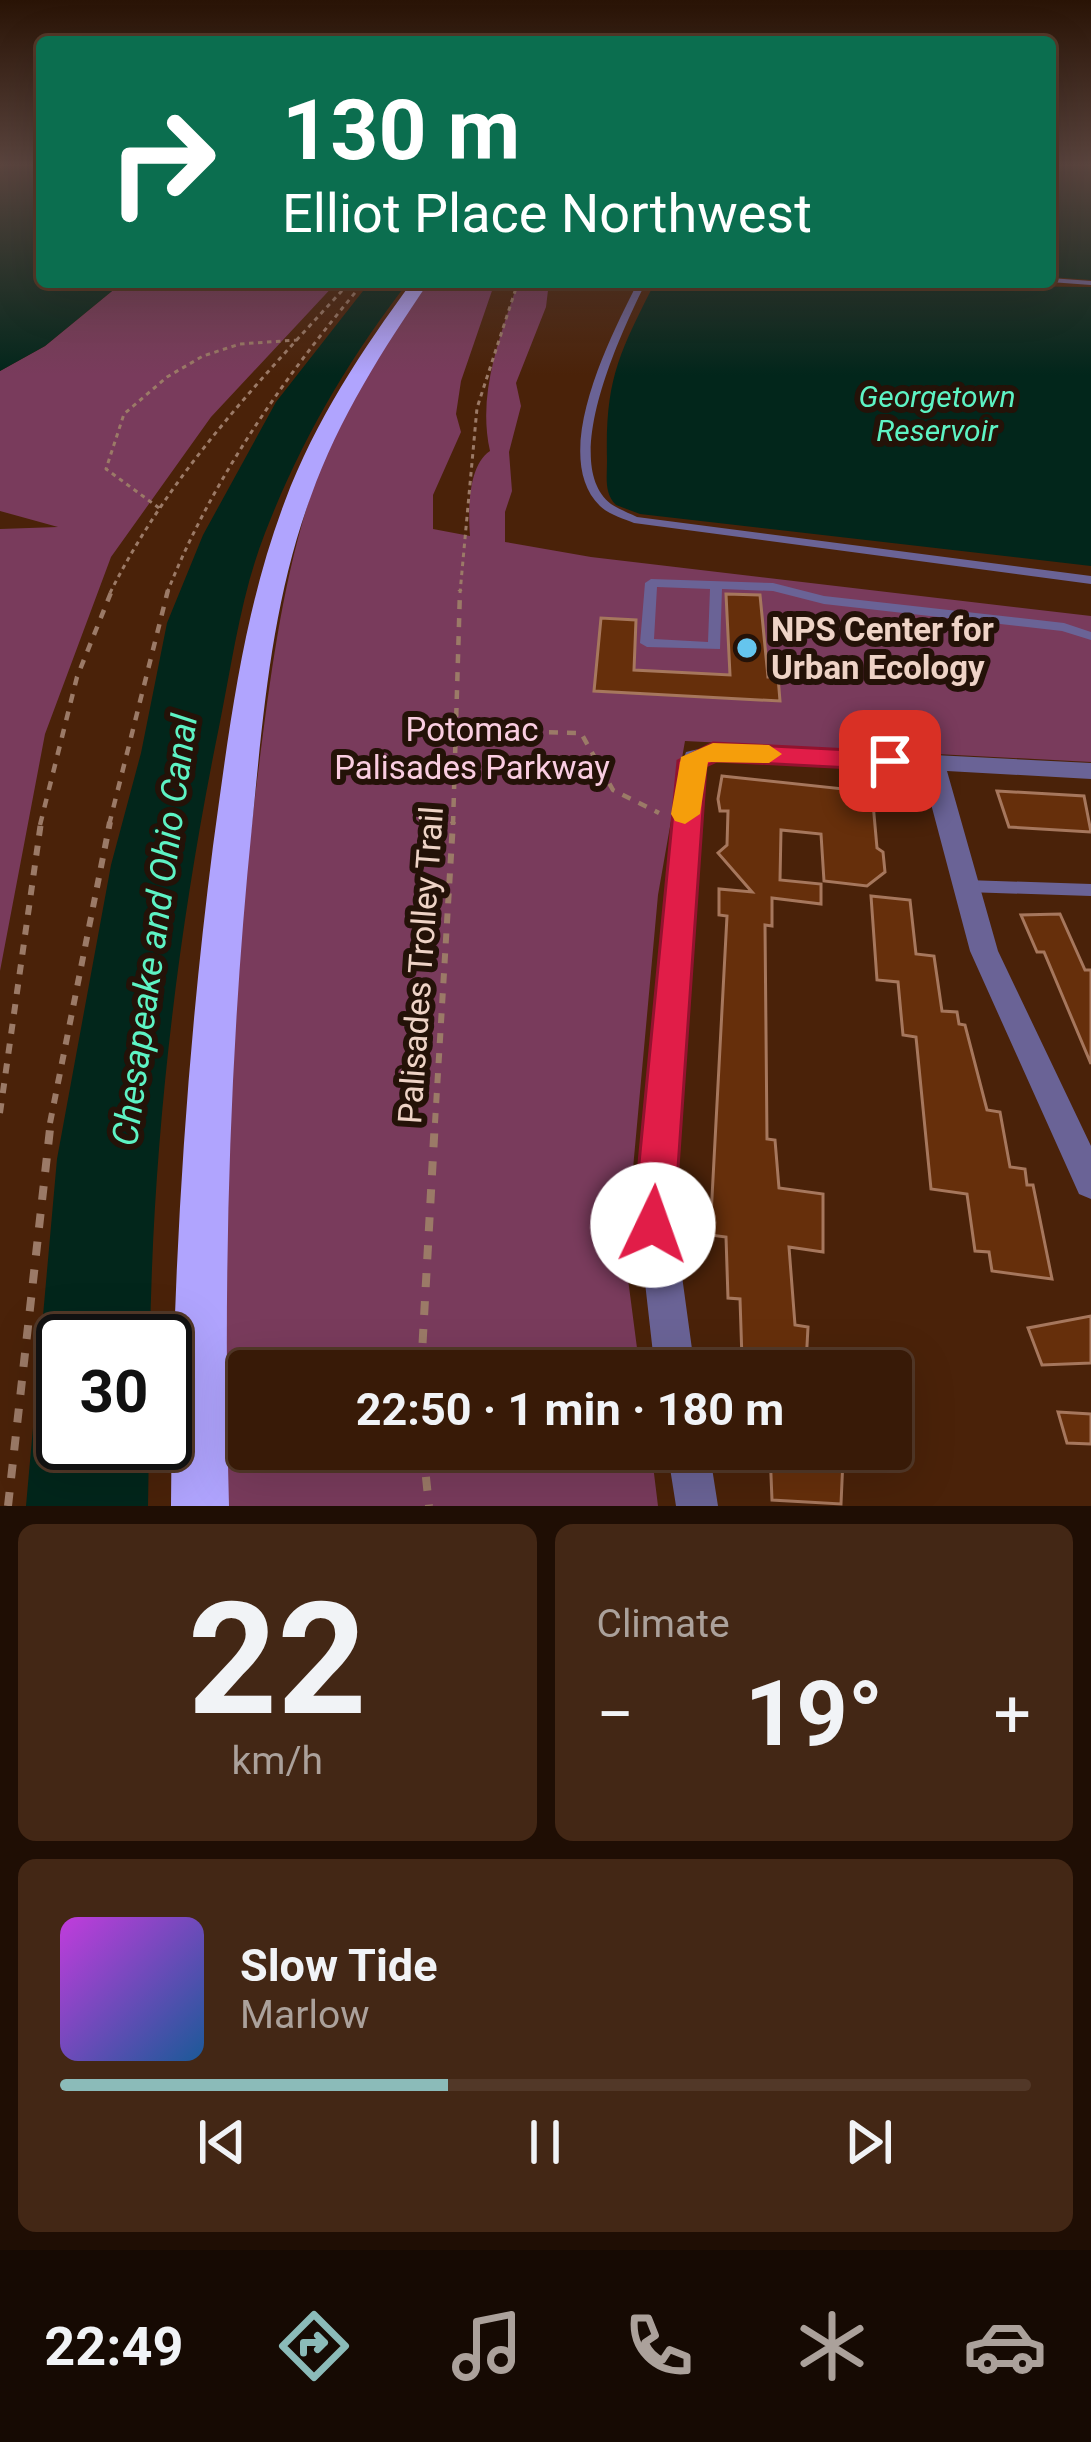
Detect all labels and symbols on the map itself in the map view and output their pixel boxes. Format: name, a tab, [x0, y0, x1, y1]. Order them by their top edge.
water label: Georgetown Reservoir	[859, 379, 1015, 448]
place label: NPS Center for Urban Ecology	[771, 610, 994, 687]
marker: NPS Center for Urban Ecology	[734, 635, 760, 661]
park label: Potomac Palisades Parkway	[334, 710, 610, 787]
pin	[839, 710, 941, 812]
water label: Chesapeake and Ohio Canal	[104, 711, 206, 1149]
street label: Palisades Trolley Trail	[390, 805, 451, 1125]
position arrow	[590, 1162, 716, 1288]
speed limit sign: 30	[36, 1314, 192, 1470]

